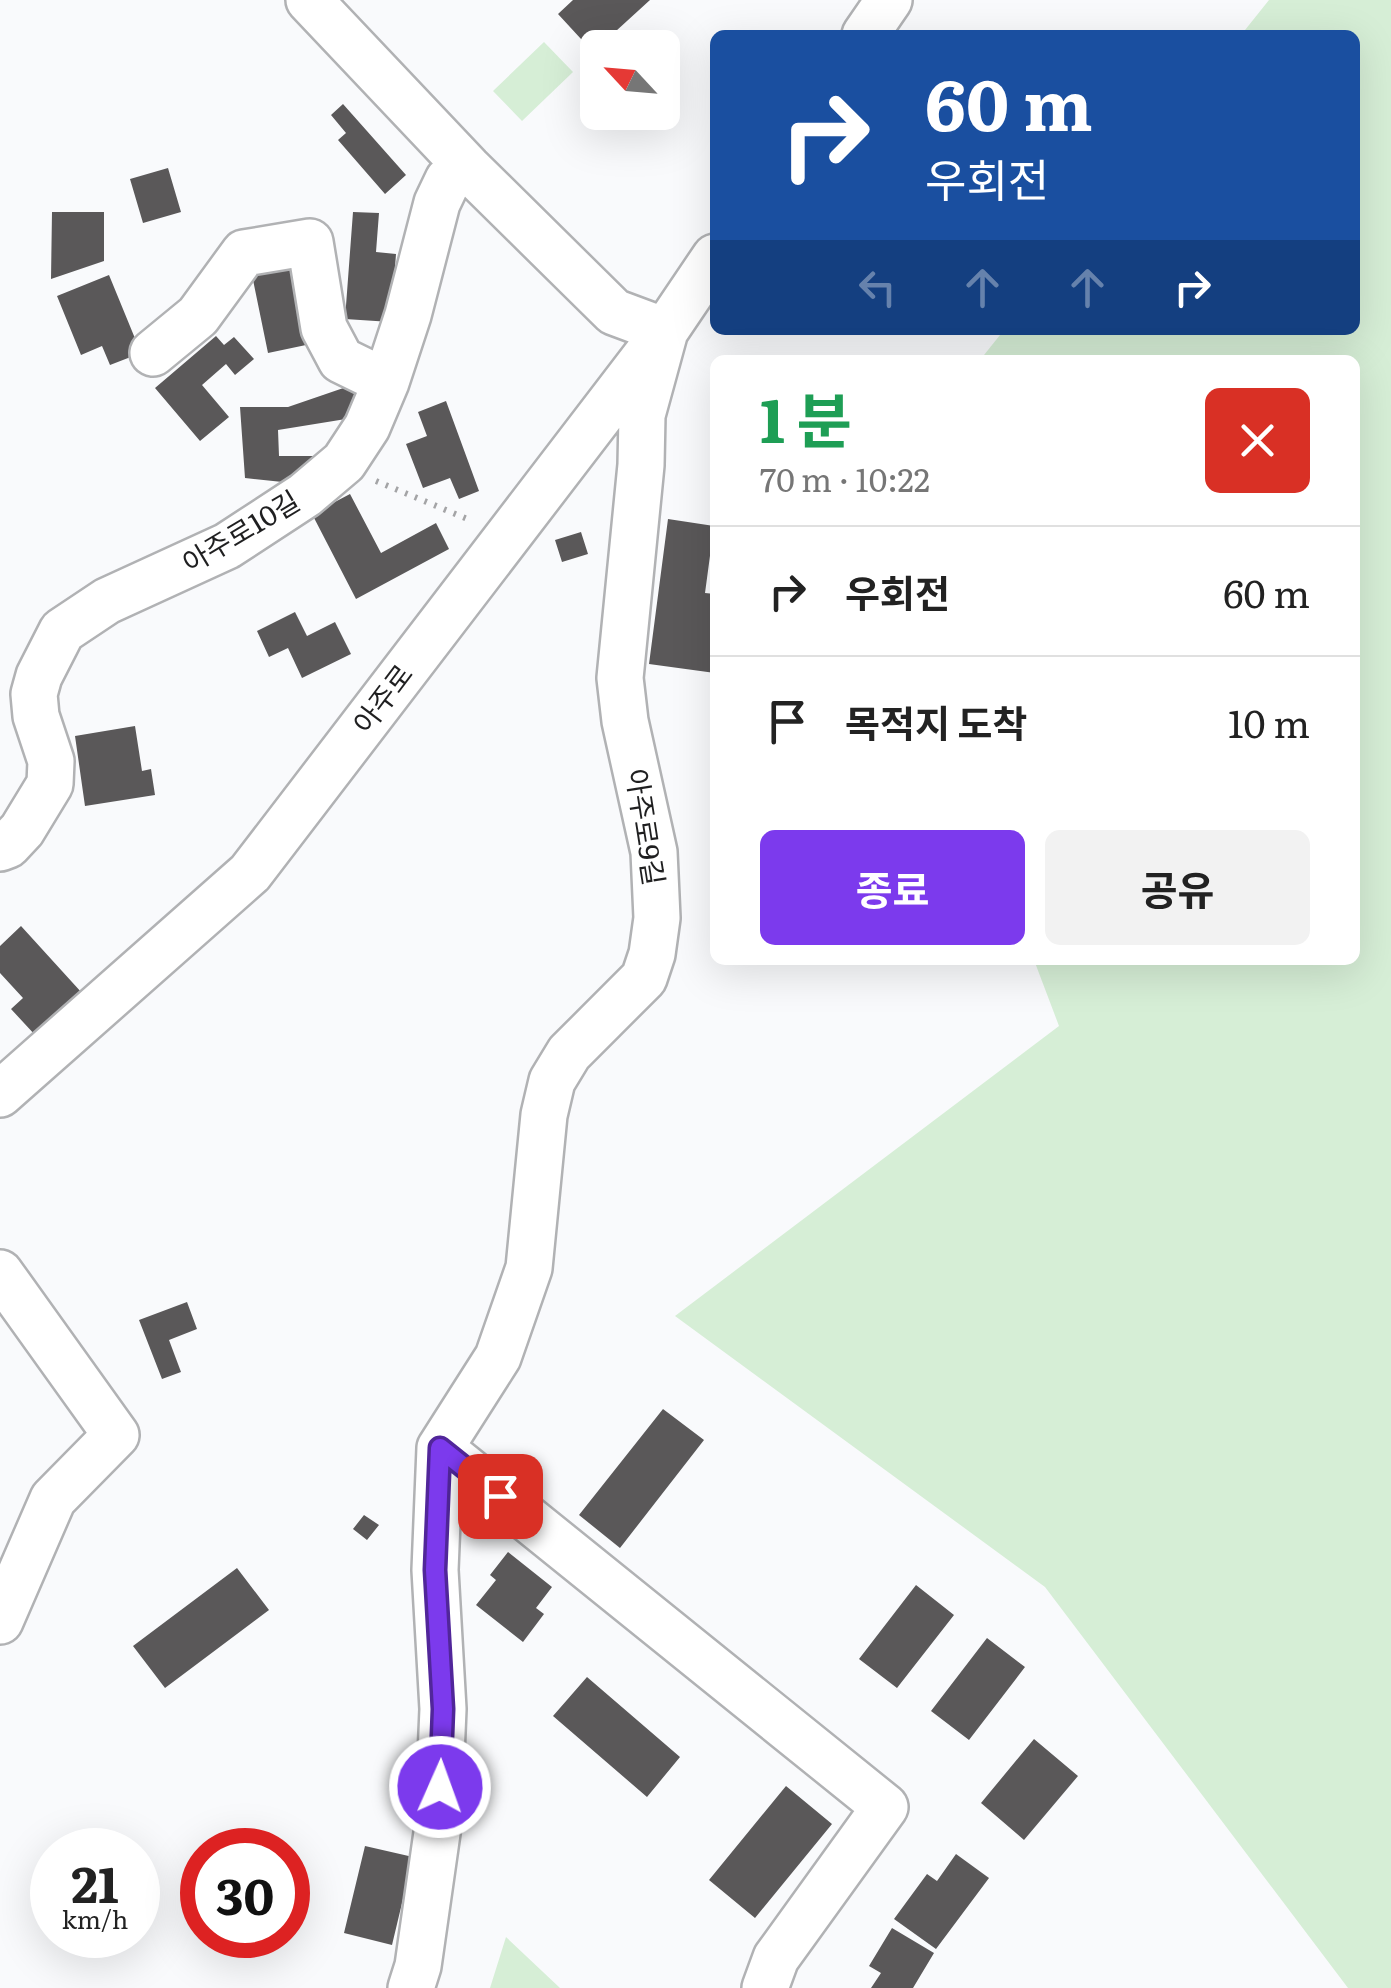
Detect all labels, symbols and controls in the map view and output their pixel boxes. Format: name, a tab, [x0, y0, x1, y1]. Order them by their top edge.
north arrow	[580, 30, 680, 130]
map controls	[580, 30, 680, 130]
text: 60 m	[925, 49, 1093, 153]
icon: right	[760, 70, 890, 200]
text: 우회전	[925, 144, 1049, 211]
icon: left	[850, 260, 905, 315]
icon: ahead	[955, 260, 1010, 315]
icon: ahead	[1060, 260, 1115, 315]
icon: right	[1165, 260, 1220, 315]
text: 1 분	[760, 372, 852, 461]
button: close	[1205, 388, 1310, 493]
text: 70 m · 10:22	[760, 454, 930, 502]
street label: 아주로10길	[173, 479, 307, 582]
text: 우회전	[845, 563, 950, 620]
text: 60 m	[1223, 563, 1310, 620]
icon: right	[760, 564, 815, 619]
street label: 아주로	[341, 654, 421, 741]
text: 목적지 도착	[845, 693, 1027, 750]
text: 10 m	[1228, 693, 1310, 750]
icon: arrive	[760, 694, 815, 749]
street label: 아주로9길	[617, 765, 677, 888]
button: 종료	[760, 830, 1025, 945]
button: 공유	[1045, 830, 1310, 945]
pin	[458, 1454, 543, 1539]
icon: arrive	[473, 1469, 528, 1524]
position arrow	[388, 1735, 492, 1839]
speed limit sign: 30	[180, 1828, 310, 1958]
text: 21	[71, 1844, 119, 1918]
text: km/h	[62, 1900, 128, 1937]

